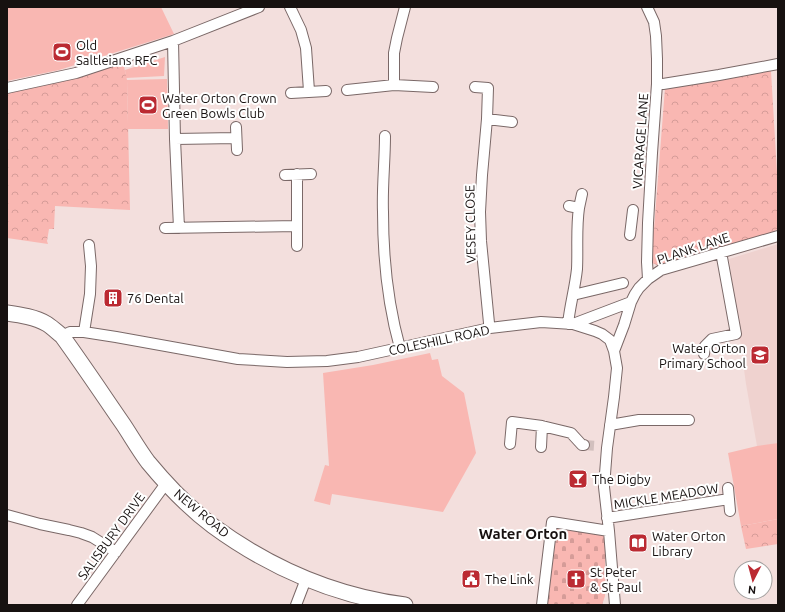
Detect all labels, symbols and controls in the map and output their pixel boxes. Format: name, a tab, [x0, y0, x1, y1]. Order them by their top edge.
place label: Old Saltleians RFC	[76, 38, 157, 67]
sports icon: Old Saltleians RFC	[51, 41, 73, 63]
place label: Water Orton Crown Green Bowls Club	[162, 91, 277, 120]
street label: VICARAGE LANE	[630, 93, 650, 189]
sports icon: Water Orton Crown Green Bowls Club	[137, 94, 159, 116]
street label: VESEY CLOSE	[462, 185, 478, 263]
street label: PLANK LANE	[655, 230, 731, 266]
building icon: 76 Dental	[102, 287, 124, 309]
place label: 76 Dental	[127, 291, 184, 305]
street label: COLESHILL ROAD	[387, 322, 491, 358]
place label: Water Orton Primary School	[659, 341, 747, 370]
school or university icon: Water Orton Primary School	[749, 344, 771, 366]
bar icon: The Digby	[567, 468, 589, 490]
place label: The Digby	[592, 472, 650, 486]
street label: MICKLE MEADOW	[613, 481, 719, 511]
street label: NEW ROAD	[172, 486, 232, 540]
street label: SALISBURY DRIVE	[75, 490, 147, 582]
district label: Water Orton	[479, 525, 567, 542]
place label: Water Orton Library	[652, 529, 726, 558]
library icon: Water Orton Library	[627, 532, 649, 554]
north arrow	[733, 560, 773, 600]
place label: St Peter & St Paul	[590, 565, 642, 594]
public building icon: The Link	[460, 568, 482, 590]
church icon: St Peter & St Paul	[565, 568, 587, 590]
place label: The Link	[485, 572, 534, 586]
text: N	[747, 584, 757, 596]

